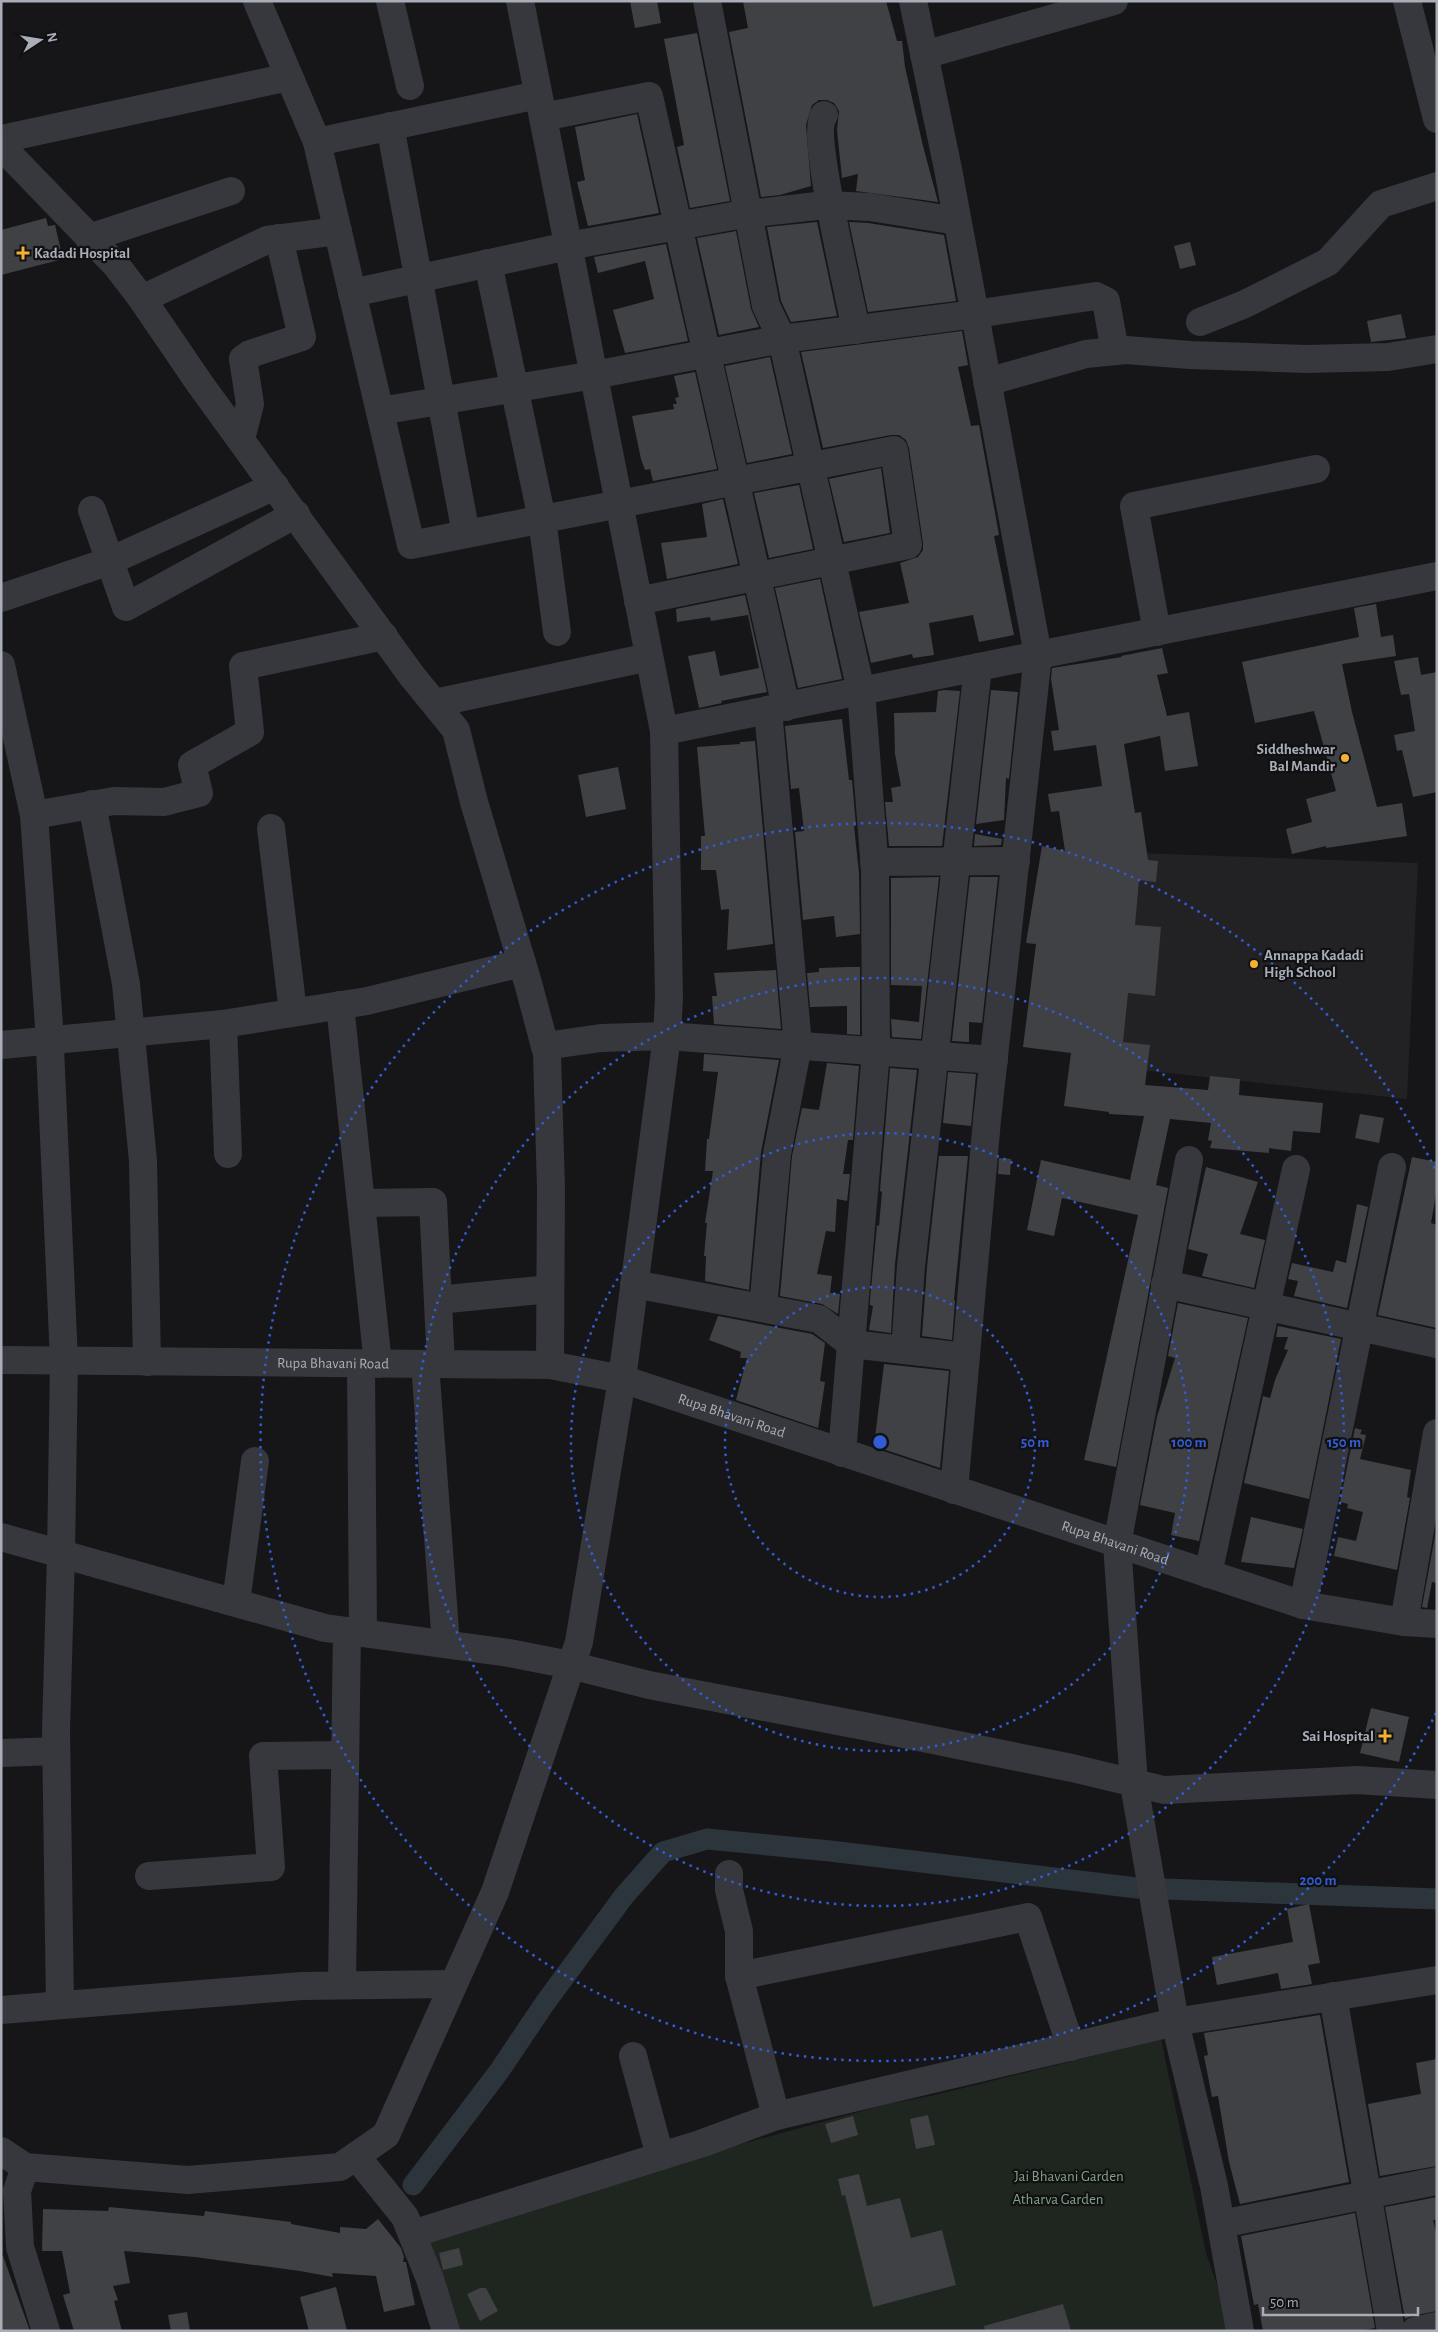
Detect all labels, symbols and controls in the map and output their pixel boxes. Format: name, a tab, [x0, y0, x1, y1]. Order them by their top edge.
north arrow	[15, 15, 65, 65]
text: N	[44, 31, 60, 44]
marker: Kadadi Hospital	[16, 246, 30, 260]
place label: Kadadi Hospital	[34, 246, 130, 261]
place label: Siddheshwar Bal Mandir	[1257, 742, 1336, 774]
marker: Siddheshwar Bal Mandir	[1339, 752, 1351, 764]
place label: Annappa Kadadi High School	[1264, 948, 1364, 980]
marker: Annappa Kadadi High School	[1248, 958, 1260, 970]
street label: Rupa Bhavani Road	[277, 1356, 389, 1372]
street label: Rupa Bhavani Road	[676, 1391, 787, 1441]
centre of rings	[871, 1433, 889, 1451]
text: 50 m	[1021, 1435, 1049, 1450]
text: 100 m	[1171, 1435, 1207, 1450]
text: 150 m	[1327, 1435, 1361, 1450]
street label: Rupa Bhavani Road	[1060, 1518, 1171, 1568]
place label: Sai Hospital	[1302, 1729, 1374, 1744]
marker: Sai Hospital	[1378, 1729, 1392, 1743]
text: 200 m	[1299, 1873, 1337, 1888]
park label: Jai Bhavani Garden	[1014, 2169, 1124, 2184]
park label: Atharva Garden	[1012, 2192, 1104, 2207]
scale bar	[1263, 2284, 1418, 2316]
text: 50 m	[1270, 2295, 1299, 2310]

